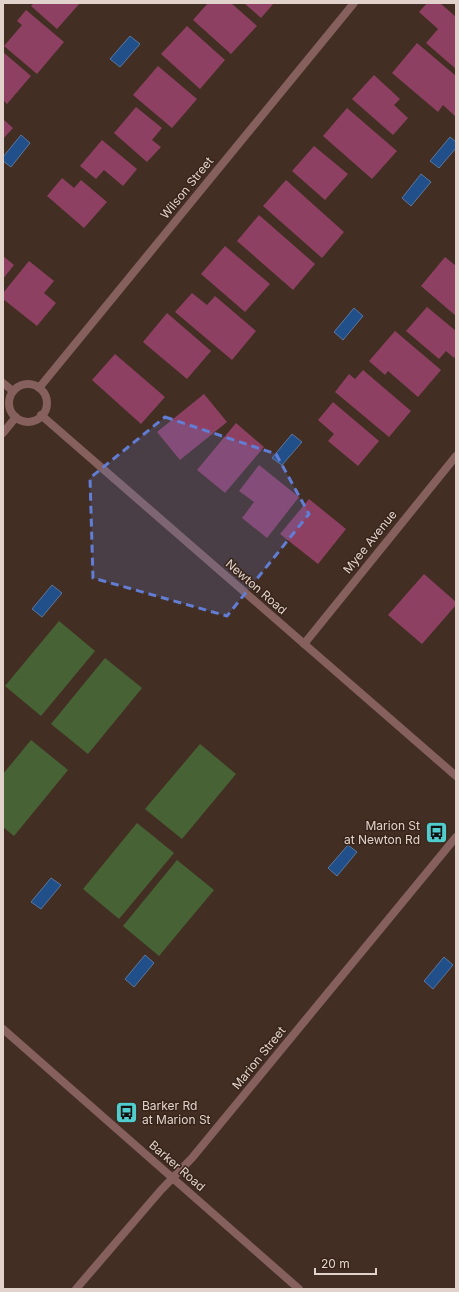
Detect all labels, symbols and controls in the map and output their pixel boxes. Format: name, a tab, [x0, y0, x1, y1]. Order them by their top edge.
street label: Wilson Street	[157, 154, 216, 222]
street label: Myee Avenue	[340, 507, 400, 576]
street label: Newton Road	[223, 556, 290, 617]
place label: Marion St at Newton Rd	[344, 818, 420, 847]
bus stop icon: Marion St at Newton Rd	[423, 820, 449, 846]
street label: Marion Street	[229, 1023, 289, 1092]
place label: Barker Rd at Marion St	[142, 1098, 211, 1127]
bus stop icon: Barker Rd at Marion St	[114, 1100, 140, 1126]
street label: Barker Road	[146, 1137, 208, 1194]
scale bar	[315, 1250, 376, 1276]
text: 20 m	[321, 1256, 350, 1271]

